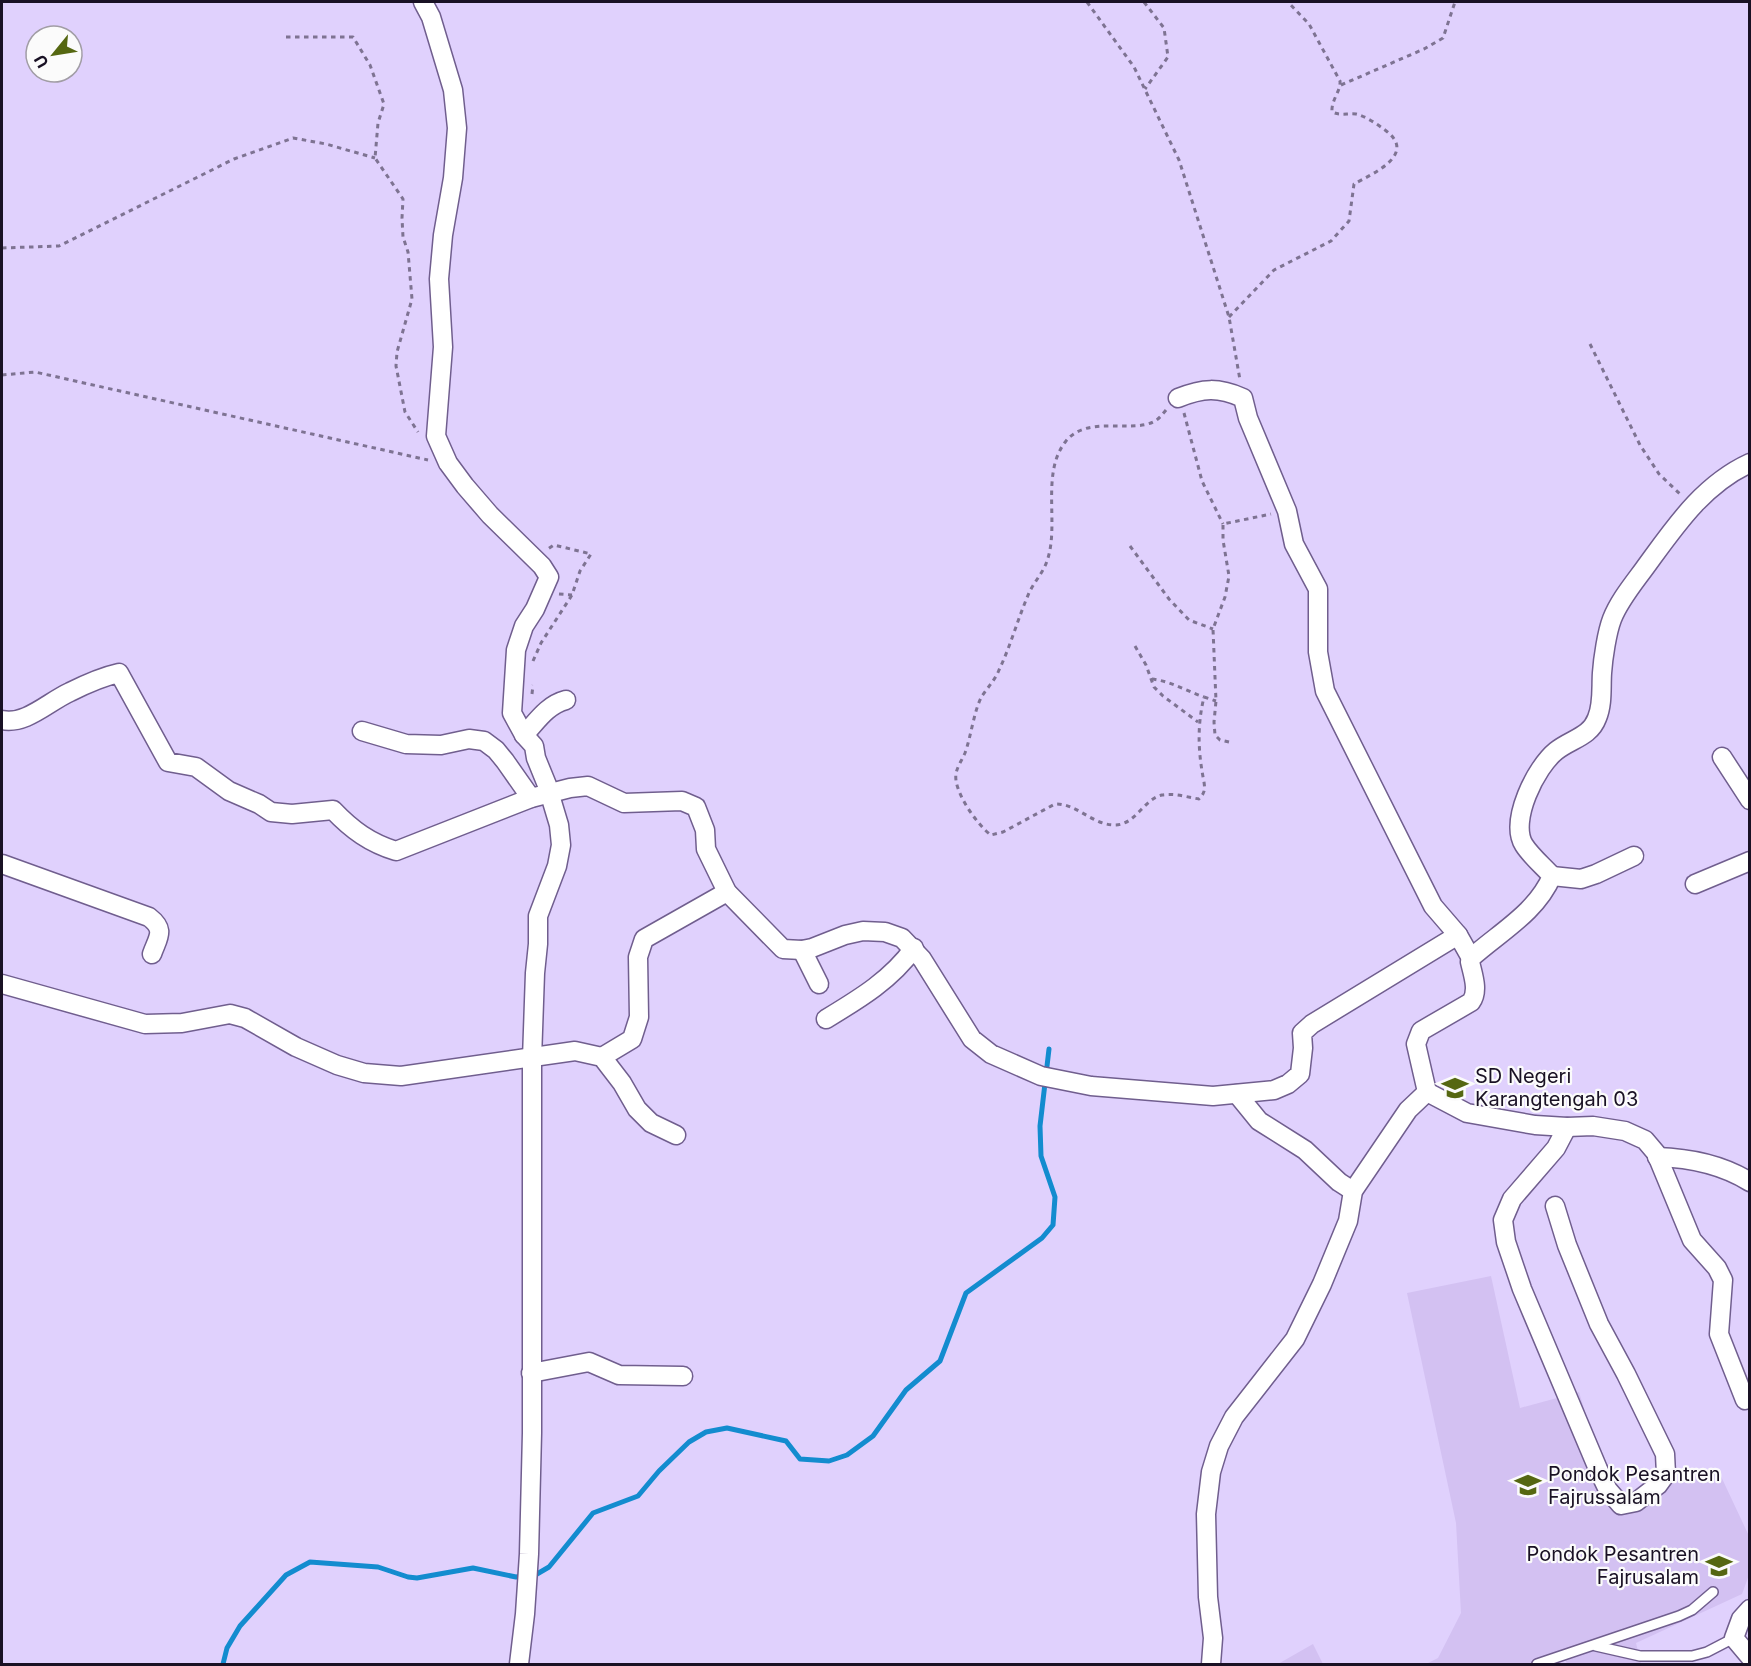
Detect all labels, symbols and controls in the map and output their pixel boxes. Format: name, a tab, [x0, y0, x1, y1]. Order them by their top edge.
north arrow	[24, 24, 84, 84]
text: U	[29, 51, 53, 72]
place label: SD Negeri Karangtengah 03	[1475, 1064, 1638, 1111]
school or university icon: SD Negeri Karangtengah 03	[1440, 1073, 1470, 1103]
place label: Pondok Pesantren Fajrussalam	[1548, 1462, 1720, 1509]
school or university icon: Pondok Pesantren Fajrussalam	[1513, 1470, 1543, 1500]
place label: Pondok Pesantren Fajrusalam	[1527, 1542, 1699, 1589]
school or university icon: Pondok Pesantren Fajrusalam	[1704, 1551, 1734, 1581]

